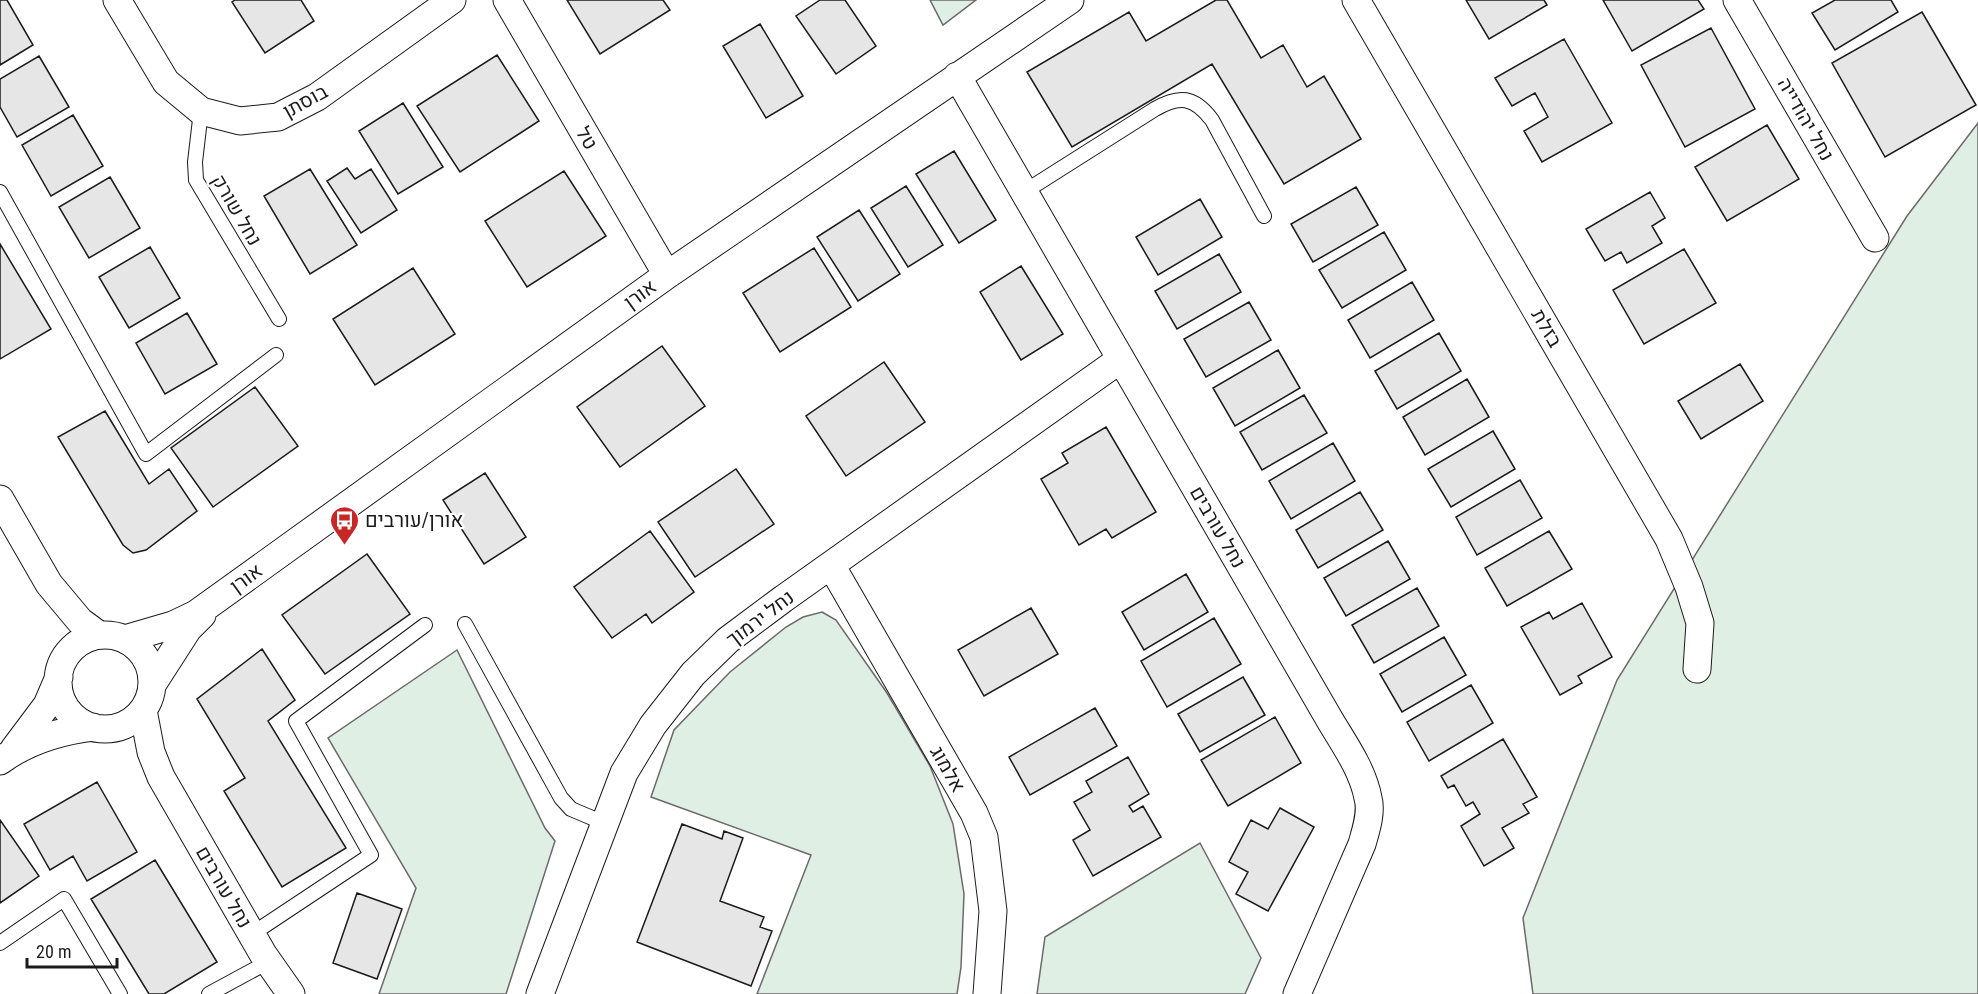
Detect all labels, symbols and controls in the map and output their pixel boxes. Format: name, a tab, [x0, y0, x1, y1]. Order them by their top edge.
street label: נחל יהודייה	[1773, 73, 1839, 165]
street label: בוסתן	[278, 79, 332, 123]
street label: טל	[571, 122, 603, 154]
street label: נחל שורק	[207, 170, 267, 250]
street label: אורן	[619, 274, 661, 314]
street label: בזלת	[1527, 305, 1568, 352]
street label: נחל עורבים	[1185, 482, 1251, 572]
bus stop icon: אורן/עורבים	[328, 504, 360, 546]
place label: אורן/עורבים	[365, 508, 463, 532]
street label: אורן	[225, 558, 267, 598]
street label: נחל ירמוך	[721, 585, 799, 651]
street label: אלמוג	[925, 742, 971, 796]
street label: נחל עורבים	[191, 842, 257, 932]
scale bar	[27, 931, 117, 969]
text: 20 m	[36, 941, 71, 962]

